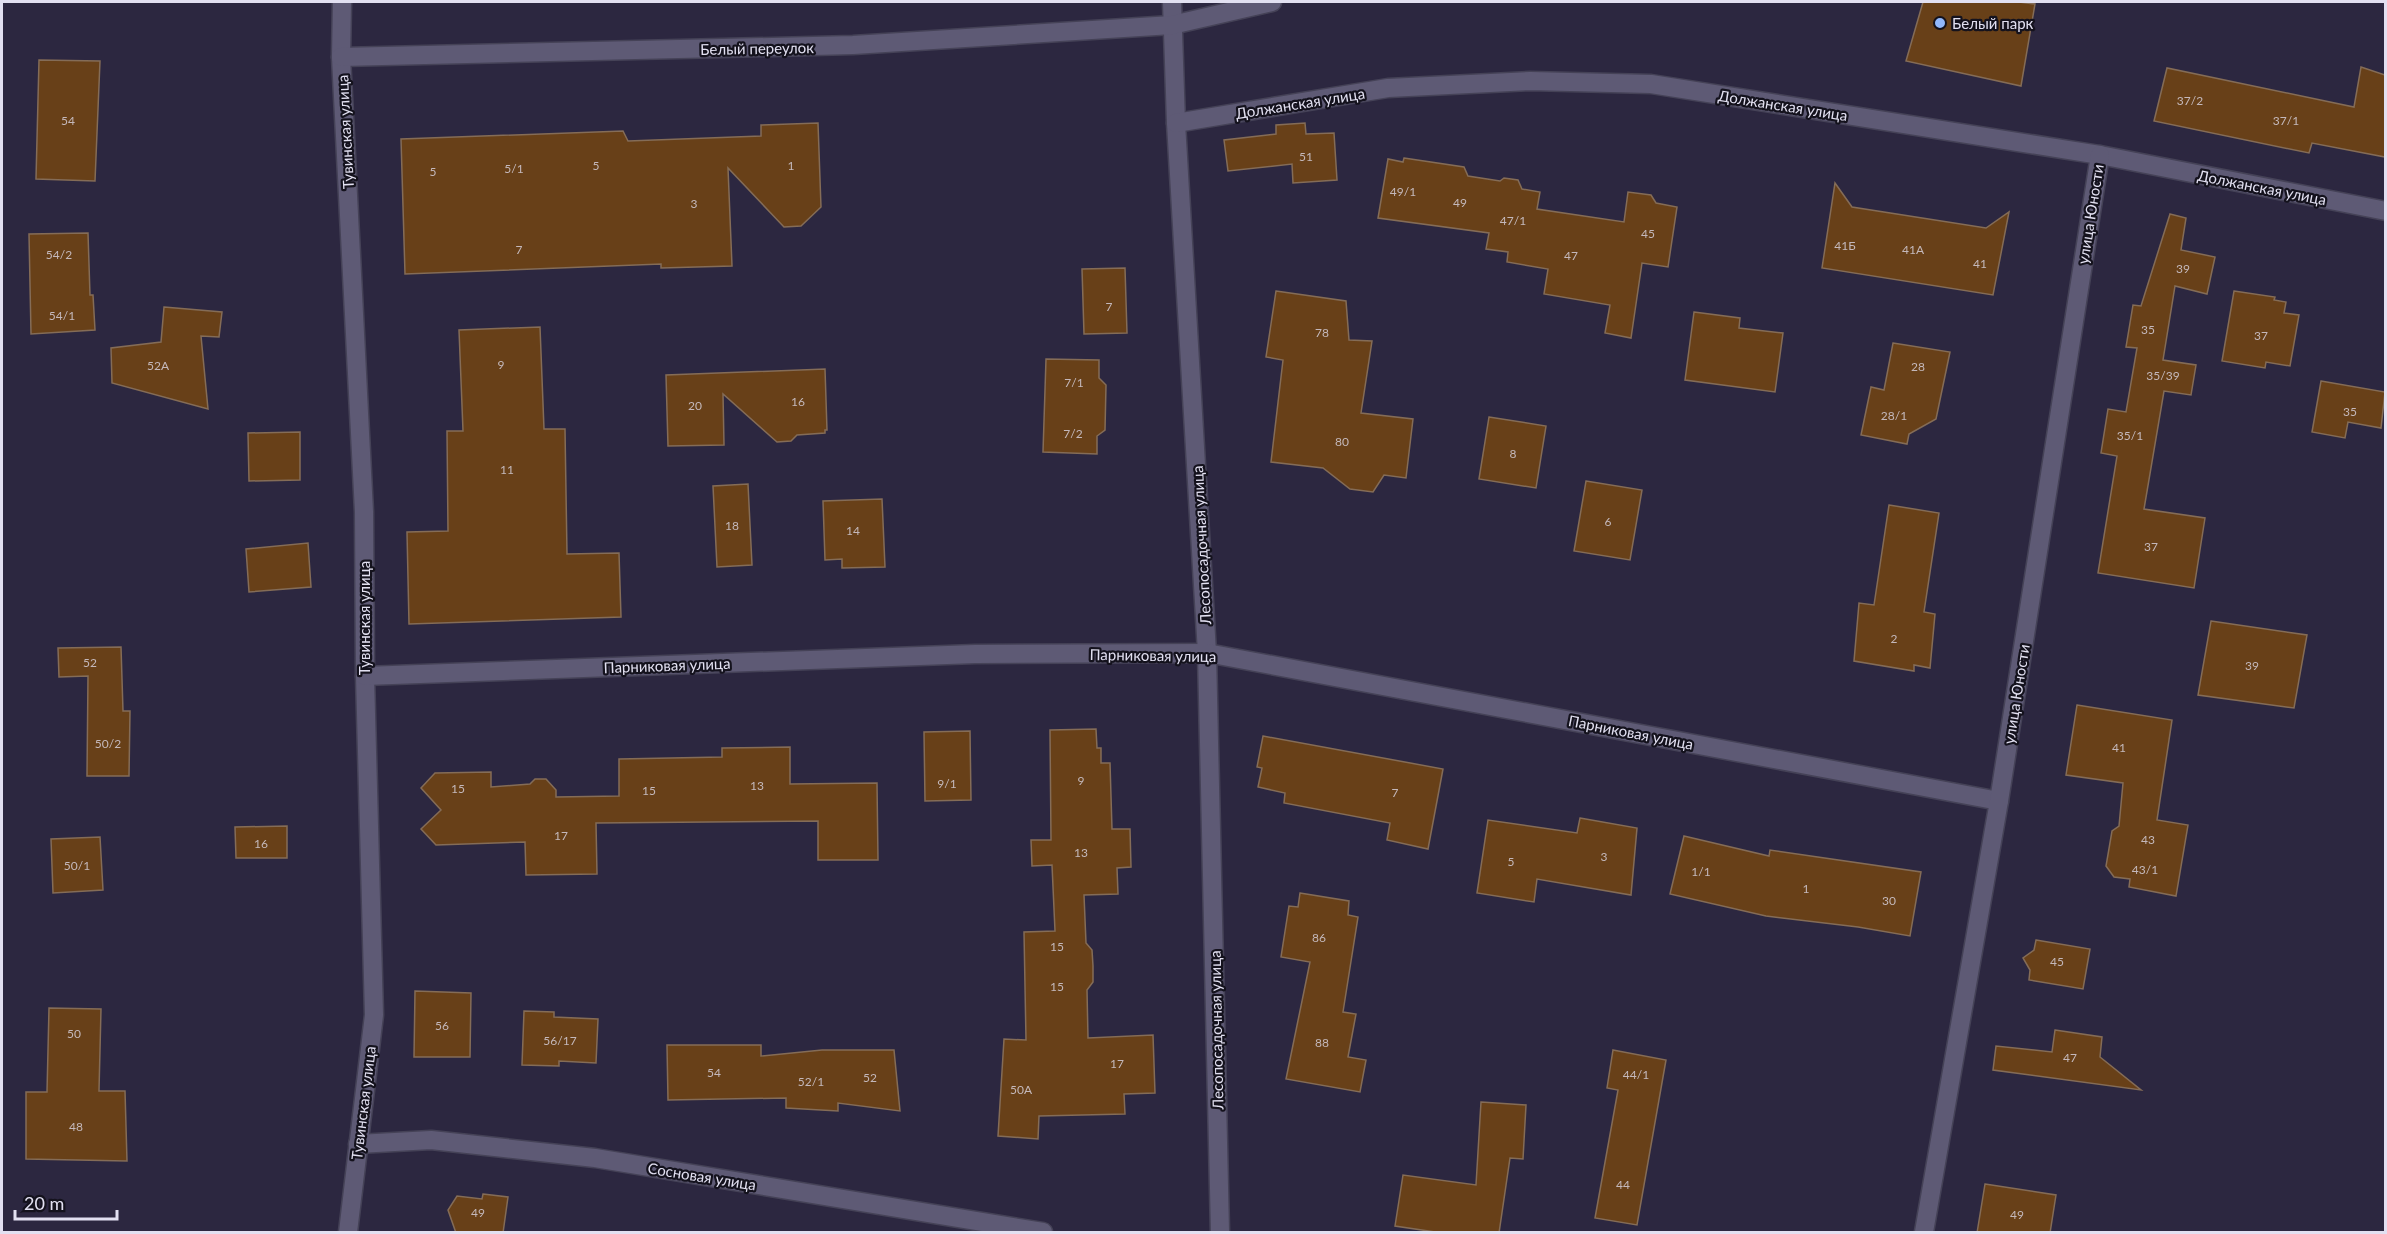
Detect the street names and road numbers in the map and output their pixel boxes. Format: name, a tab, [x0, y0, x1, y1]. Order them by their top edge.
street label: Белый переулок	[700, 38, 814, 58]
street label: Тувинская улица	[333, 74, 357, 190]
street label: Должанская улица	[1234, 84, 1366, 122]
street label: Должанская улица	[1717, 86, 1849, 124]
street label: улица Юности	[2073, 163, 2107, 265]
street label: Должанская улица	[2196, 166, 2328, 208]
street label: Лесопосадочная улица	[1188, 465, 1214, 626]
street label: Тувинская улица	[355, 561, 373, 675]
street label: улица Юности	[1999, 643, 2033, 745]
street label: Парниковая улица	[1089, 645, 1217, 665]
street label: Парниковая улица	[603, 654, 731, 676]
street label: Парниковая улица	[1567, 711, 1695, 753]
street label: Лесопосадочная улица	[1206, 950, 1226, 1111]
street label: Тувинская улица	[347, 1045, 379, 1161]
street label: Сосновая улица	[646, 1159, 758, 1193]

